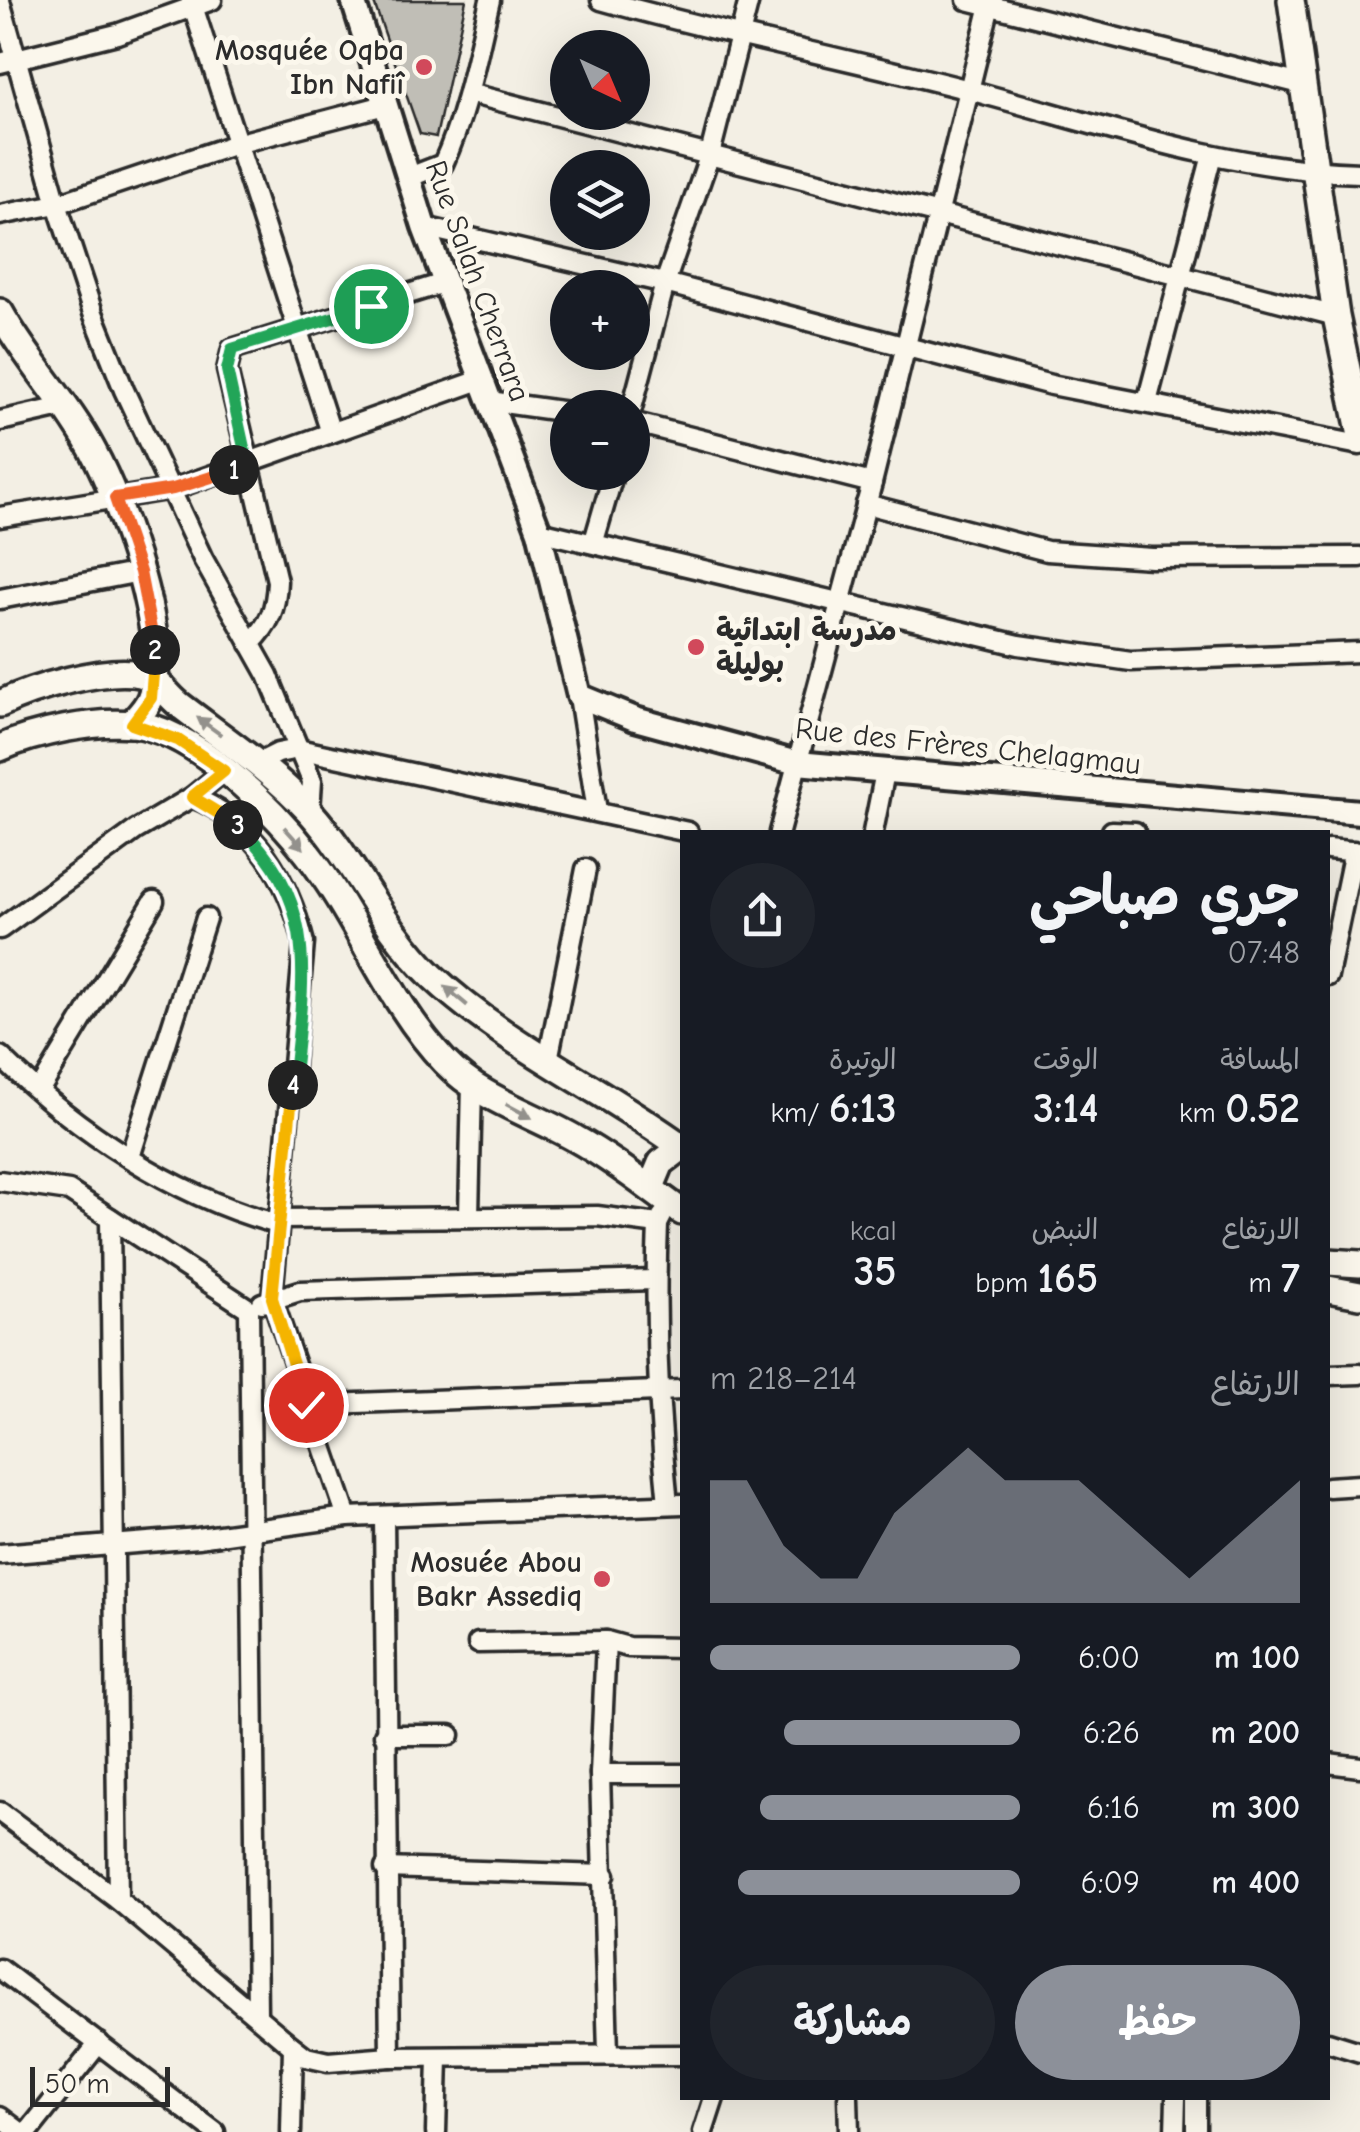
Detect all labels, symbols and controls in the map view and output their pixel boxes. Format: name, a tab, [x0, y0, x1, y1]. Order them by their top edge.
north arrow	[550, 30, 650, 130]
map controls	[550, 30, 650, 490]
place label: Mosquée Oqba Ibn Nafiî	[215, 33, 406, 102]
marker: Mosquée Oqba Ibn Nafiî	[413, 56, 435, 78]
button: layers	[550, 150, 650, 250]
street label: Rue Salah Cherrara	[418, 156, 537, 406]
pin	[329, 264, 414, 349]
button: +	[550, 270, 650, 370]
icon: arrive	[344, 279, 399, 334]
button: −	[550, 390, 650, 490]
pin: 1	[209, 445, 259, 495]
text: 1	[228, 454, 240, 486]
place label: مدرسة ابتدائية بوليلة	[716, 613, 897, 683]
pin: 2	[130, 625, 180, 675]
text: 2	[148, 634, 162, 666]
marker: مدرسة ابتدائية بوليلة	[685, 636, 707, 658]
street label: Rue des Frères Chelagmau	[794, 711, 1142, 782]
one-way arrow	[196, 717, 222, 736]
pin: 3	[213, 800, 263, 850]
text: 3	[231, 809, 245, 841]
one-way arrow	[282, 826, 305, 850]
button: share	[710, 863, 815, 968]
text: جري صباحي	[1029, 864, 1300, 928]
text: 07:48	[1228, 934, 1300, 971]
one-way arrow	[443, 986, 468, 1007]
text: الوتيرة	[829, 1044, 897, 1076]
text: الوقت	[1033, 1044, 1098, 1076]
text: المسافة	[1220, 1044, 1300, 1076]
pin: 4	[268, 1060, 318, 1110]
text: 4	[286, 1069, 300, 1101]
text: 6:13	[829, 1084, 897, 1133]
text: 3:14	[1033, 1084, 1098, 1133]
text: 0.52	[1225, 1084, 1300, 1133]
text: /km	[771, 1097, 829, 1129]
text: km	[1179, 1097, 1225, 1129]
one-way arrow	[505, 1102, 534, 1119]
text: النبض	[1031, 1214, 1098, 1246]
text: الارتفاع	[1221, 1214, 1300, 1246]
text: kcal	[850, 1215, 897, 1247]
text: 35	[854, 1247, 897, 1296]
text: 165	[1038, 1254, 1098, 1303]
text: 7	[1281, 1254, 1300, 1303]
text: bpm	[975, 1267, 1038, 1299]
text: m	[1249, 1267, 1281, 1299]
text: 214–218 m	[710, 1360, 857, 1397]
pin	[264, 1363, 349, 1448]
text: الارتفاع	[1210, 1366, 1300, 1403]
icon: check	[279, 1378, 334, 1433]
place label: Mosuée Abou Bakr Assediq	[411, 1545, 582, 1614]
marker: Mosuée Abou Bakr Assediq	[591, 1568, 613, 1590]
text: 6:00	[1078, 1639, 1140, 1676]
text: 100 m	[1214, 1639, 1300, 1676]
text: 6:26	[1083, 1714, 1140, 1751]
text: 200 m	[1211, 1714, 1300, 1751]
text: 6:16	[1087, 1789, 1140, 1826]
text: 300 m	[1211, 1789, 1300, 1826]
text: 6:09	[1080, 1864, 1140, 1901]
text: 400 m	[1211, 1864, 1300, 1901]
button: مشاركة	[710, 1965, 995, 2080]
button: حفظ	[1015, 1965, 1300, 2080]
scale bar	[30, 2062, 170, 2106]
text: 50 m	[45, 2068, 110, 2100]

